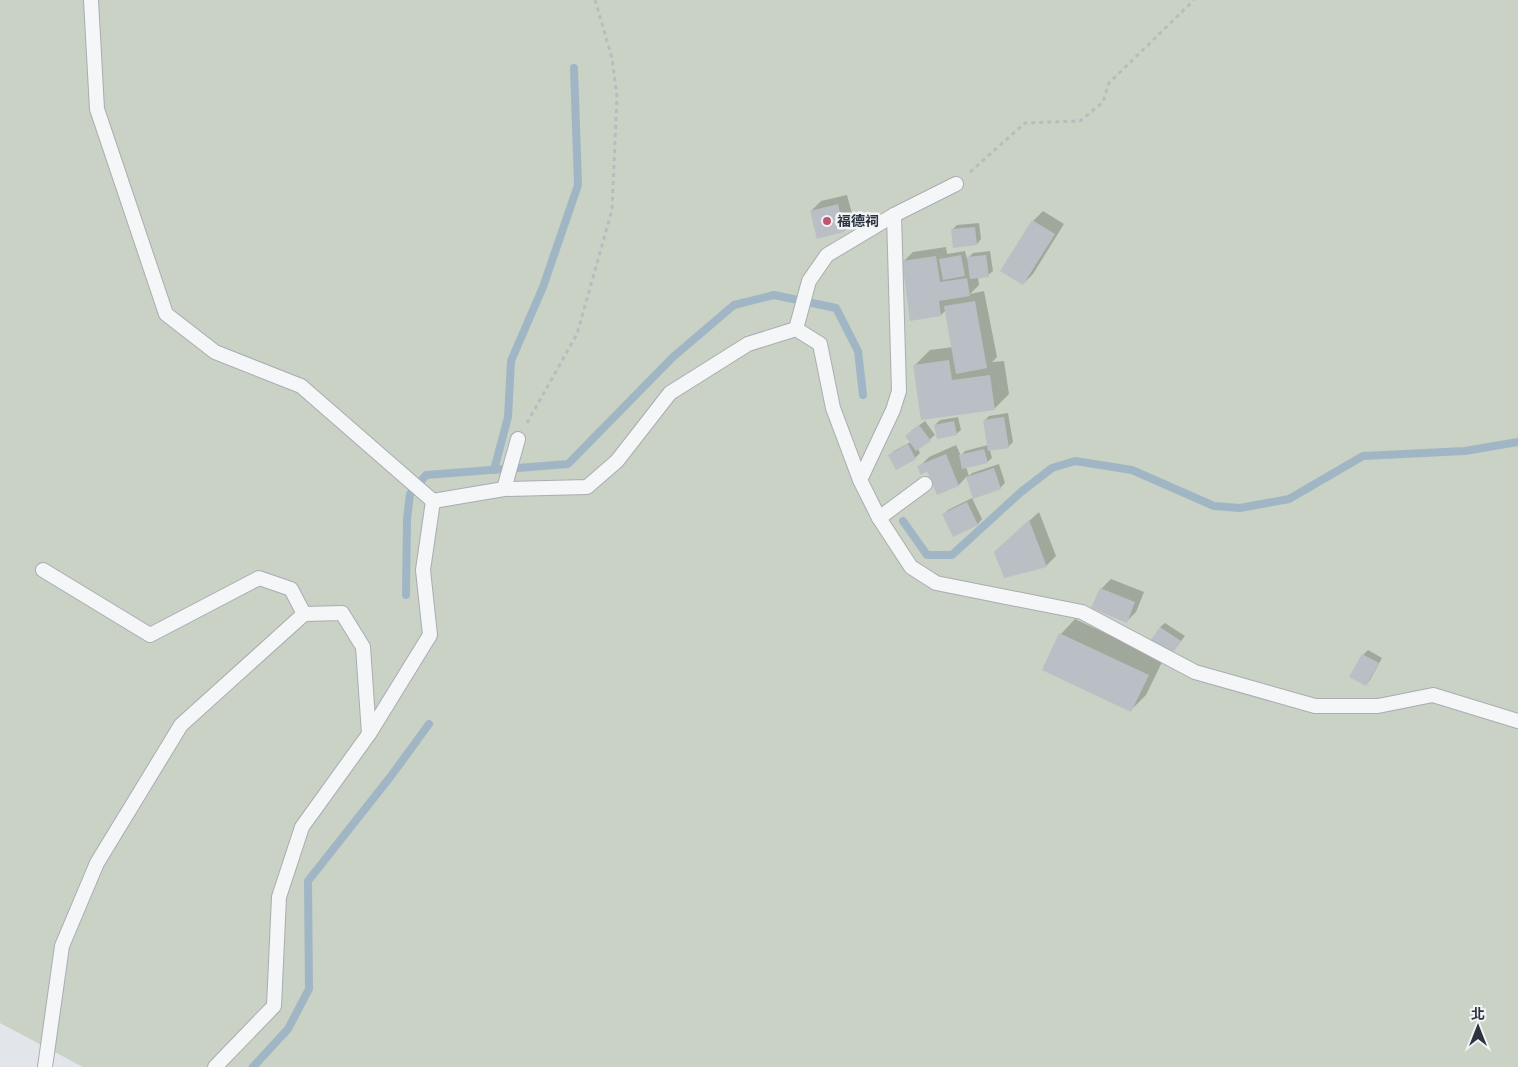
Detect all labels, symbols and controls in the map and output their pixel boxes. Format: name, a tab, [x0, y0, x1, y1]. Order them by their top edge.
place label: 福德祠	[837, 213, 879, 229]
marker: 福德祠	[821, 215, 833, 227]
north arrow	[1453, 1002, 1503, 1052]
text: 北	[1471, 1007, 1485, 1022]

